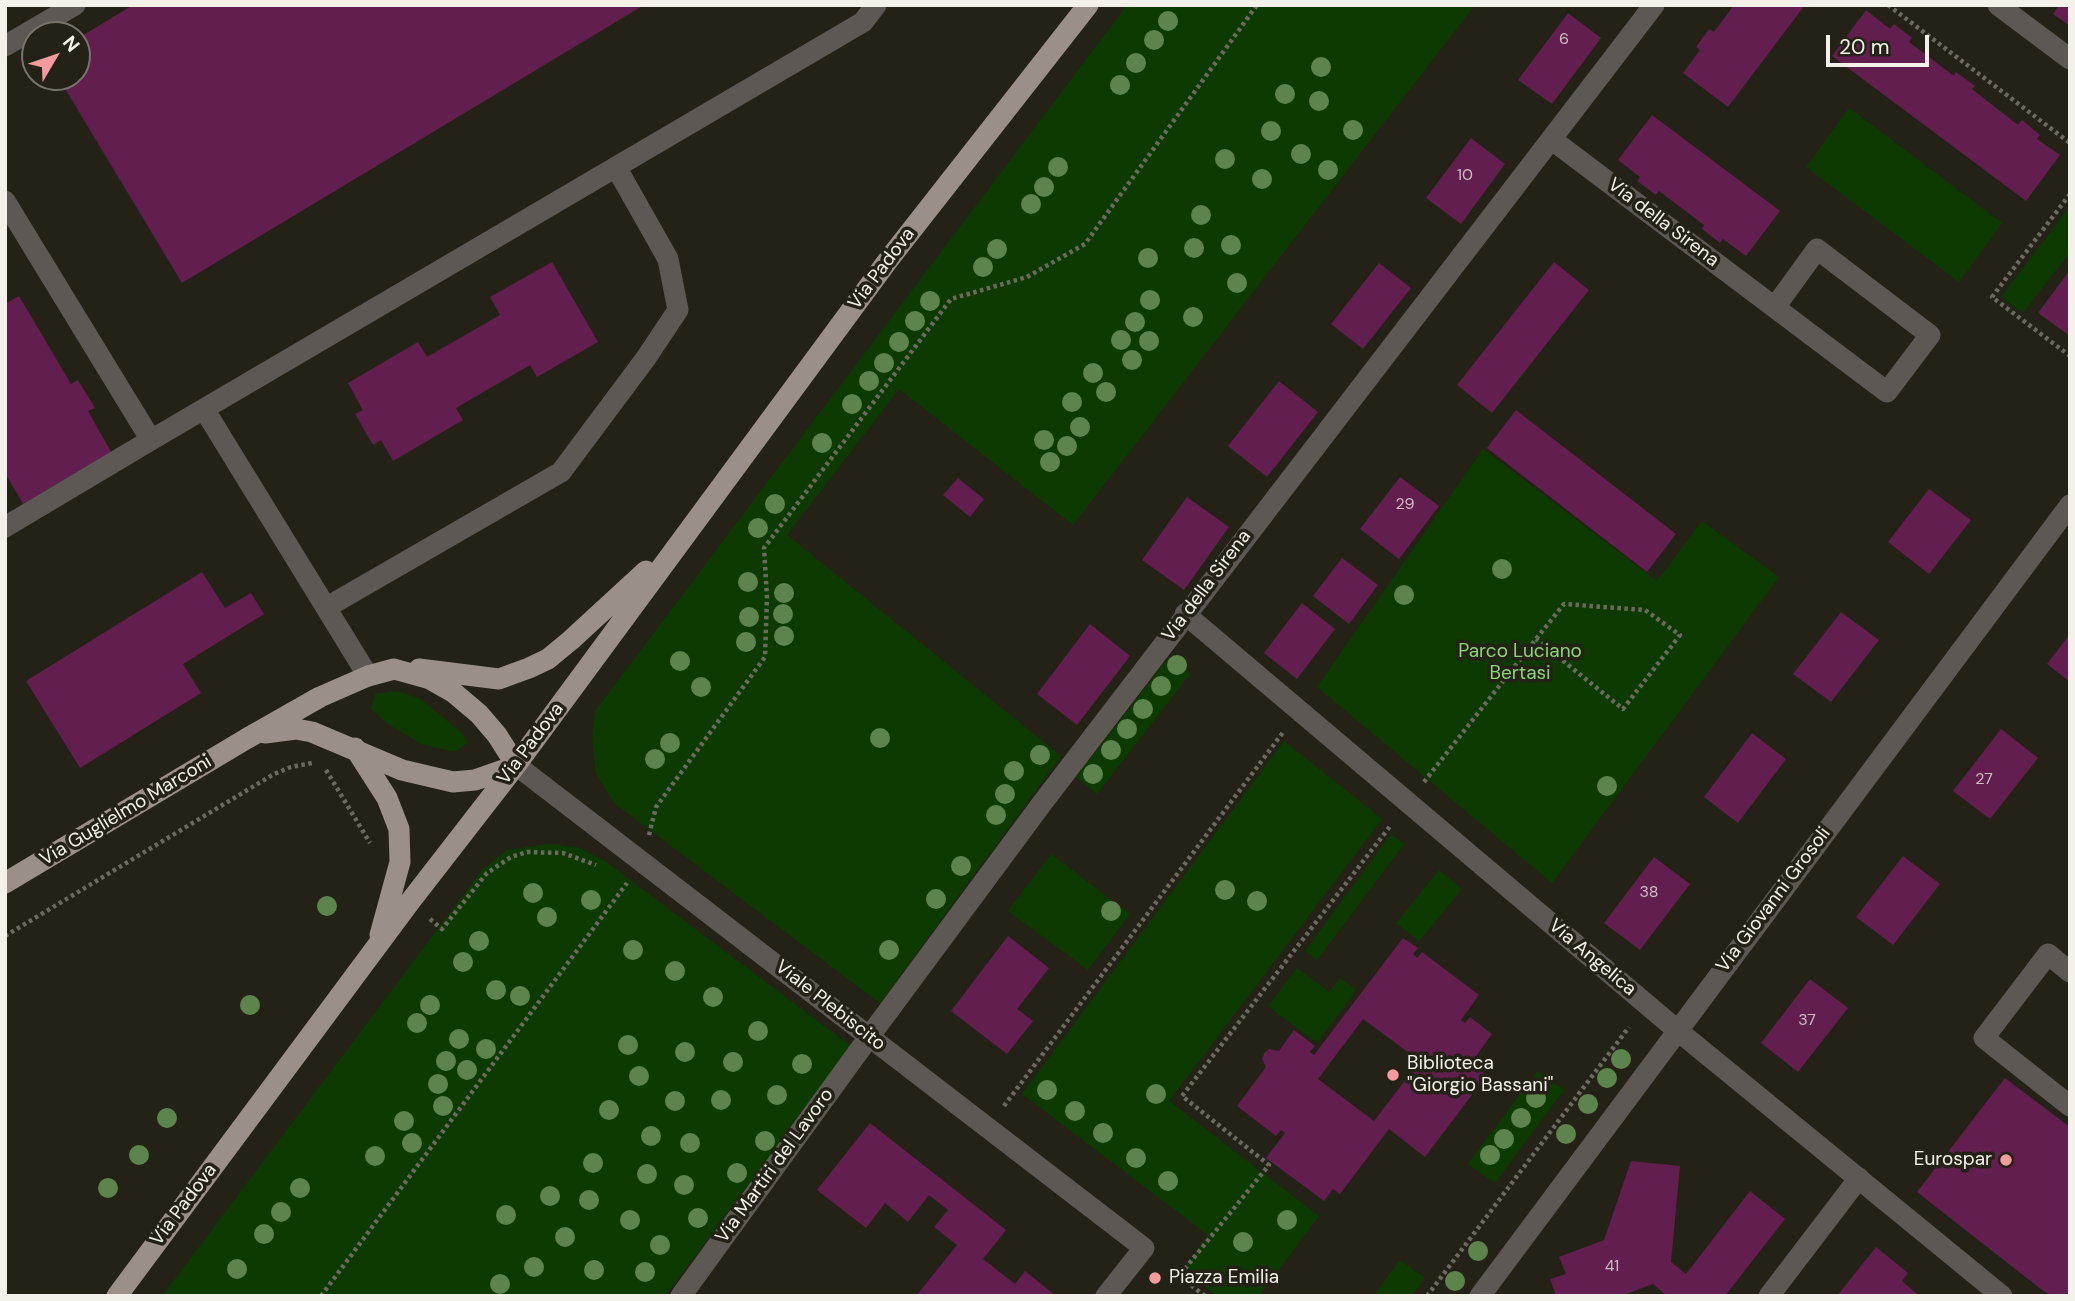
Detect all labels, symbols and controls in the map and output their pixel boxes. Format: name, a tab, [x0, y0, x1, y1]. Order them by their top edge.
north arrow	[21, 21, 91, 91]
scale bar	[1830, 21, 1933, 65]
text: N	[57, 30, 85, 57]
house number: 6	[1559, 30, 1569, 50]
text: 20 m	[1839, 33, 1890, 61]
house number: 10	[1457, 166, 1473, 186]
street label: Via della Sirena	[1603, 174, 1723, 272]
street label: Via Padova	[844, 224, 920, 314]
house number: 29	[1395, 495, 1415, 515]
street label: Via della Sirena	[1158, 526, 1256, 646]
park label: Parco Luciano Bertasi	[1458, 641, 1582, 685]
street label: Via Padova	[493, 699, 569, 789]
street label: Via Guglielmo Marconi	[36, 751, 216, 871]
house number: 27	[1975, 770, 1993, 790]
street label: Via Giovanni Grosoli	[1712, 823, 1836, 977]
house number: 38	[1639, 883, 1659, 903]
street label: Via Angelica	[1544, 915, 1640, 1001]
street label: Viale Plebiscito	[770, 956, 890, 1056]
house number: 37	[1798, 1011, 1816, 1031]
place label: Biblioteca "Giorgio Bassani"	[1407, 1053, 1553, 1097]
marker: Biblioteca "Giorgio Bassani"	[1385, 1067, 1401, 1083]
street label: Via Martiri del Lavoro	[711, 1084, 839, 1248]
place label: Eurospar	[1914, 1149, 1992, 1171]
marker: Eurospar	[1998, 1152, 2014, 1168]
street label: Via Padova	[146, 1160, 222, 1250]
house number: 41	[1605, 1257, 1619, 1277]
place label: Piazza Emilia	[1169, 1267, 1279, 1289]
marker: Piazza Emilia	[1147, 1270, 1163, 1286]

